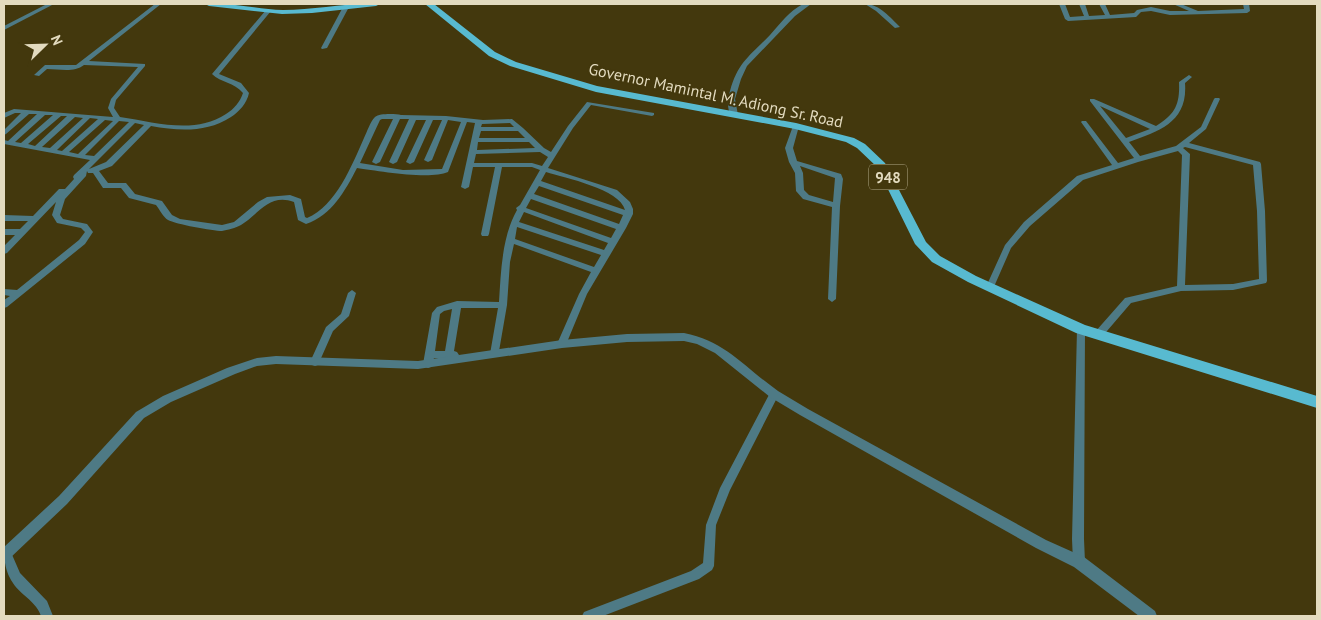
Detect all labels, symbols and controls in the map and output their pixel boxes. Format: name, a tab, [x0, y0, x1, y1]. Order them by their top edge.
north arrow	[20, 20, 70, 70]
text: N	[47, 32, 67, 48]
street label: Governor Mamintal M. Adiong Sr. Road	[587, 58, 845, 132]
road number: 948	[869, 164, 907, 190]

